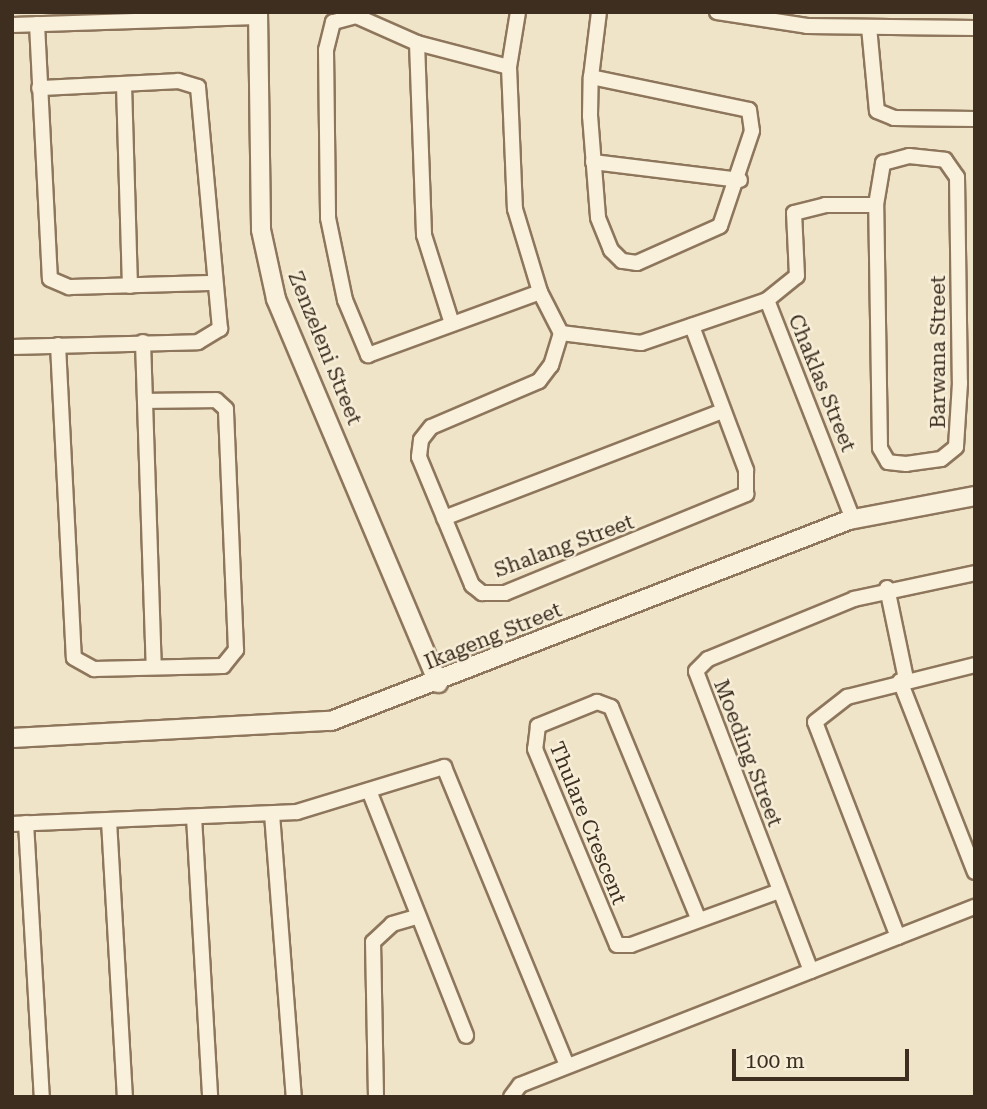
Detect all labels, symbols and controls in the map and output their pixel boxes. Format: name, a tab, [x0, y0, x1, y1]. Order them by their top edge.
street label: Zenzeleni Street	[283, 268, 367, 428]
street label: Barwana Street	[925, 275, 951, 429]
street label: Chaklas Street	[783, 311, 861, 455]
street label: Shalang Street	[491, 509, 637, 583]
street label: Ikageng Street	[421, 597, 565, 675]
street label: Moeding Street	[708, 676, 788, 830]
street label: Thulare Crescent	[544, 738, 632, 908]
scale bar	[735, 1036, 912, 1080]
text: 100 m	[745, 1049, 805, 1073]

